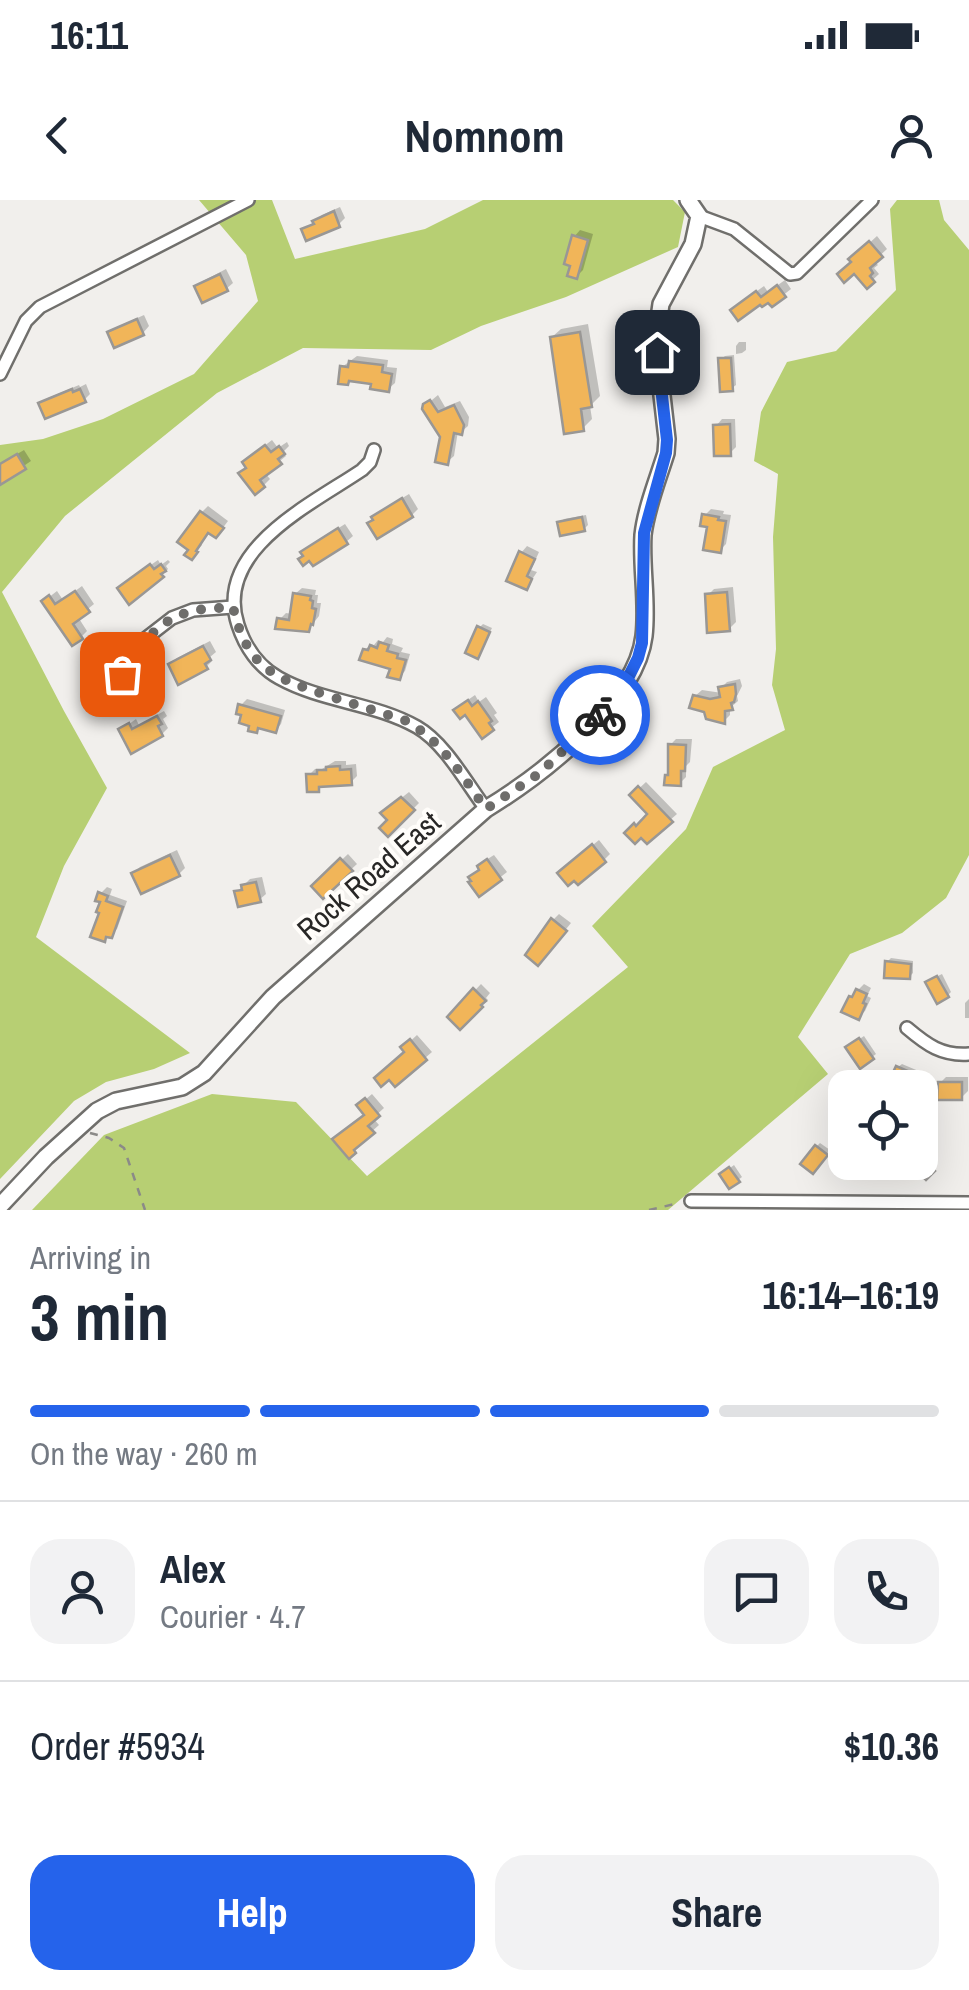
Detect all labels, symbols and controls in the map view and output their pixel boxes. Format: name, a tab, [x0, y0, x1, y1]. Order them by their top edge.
text: 16:11	[50, 10, 128, 61]
text: Nomnom	[405, 105, 564, 166]
icon: back	[30, 108, 85, 163]
icon: person	[884, 108, 939, 163]
pin	[615, 310, 700, 395]
icon: home	[630, 325, 685, 380]
pin	[80, 632, 165, 717]
icon: bag	[95, 647, 150, 702]
courier	[550, 665, 650, 765]
icon: bike	[573, 688, 628, 743]
street label: Rock Road East	[288, 802, 449, 949]
map controls	[828, 1070, 938, 1180]
button: locate	[828, 1070, 938, 1180]
text: Arriving in	[30, 1236, 151, 1279]
text: 16:14–16:19	[762, 1270, 939, 1321]
text: 3 min	[30, 1273, 169, 1360]
text: On the way · 260 m	[30, 1432, 258, 1475]
button: person	[30, 1539, 135, 1644]
button: chat	[704, 1539, 809, 1644]
button: phone	[834, 1539, 939, 1644]
text: Alex	[160, 1544, 226, 1595]
text: Courier · 4.7	[160, 1595, 306, 1638]
text: Order #5934	[30, 1721, 205, 1772]
text: $10.36	[844, 1721, 939, 1772]
button: Help	[30, 1855, 475, 1970]
button: Share	[495, 1855, 939, 1970]

